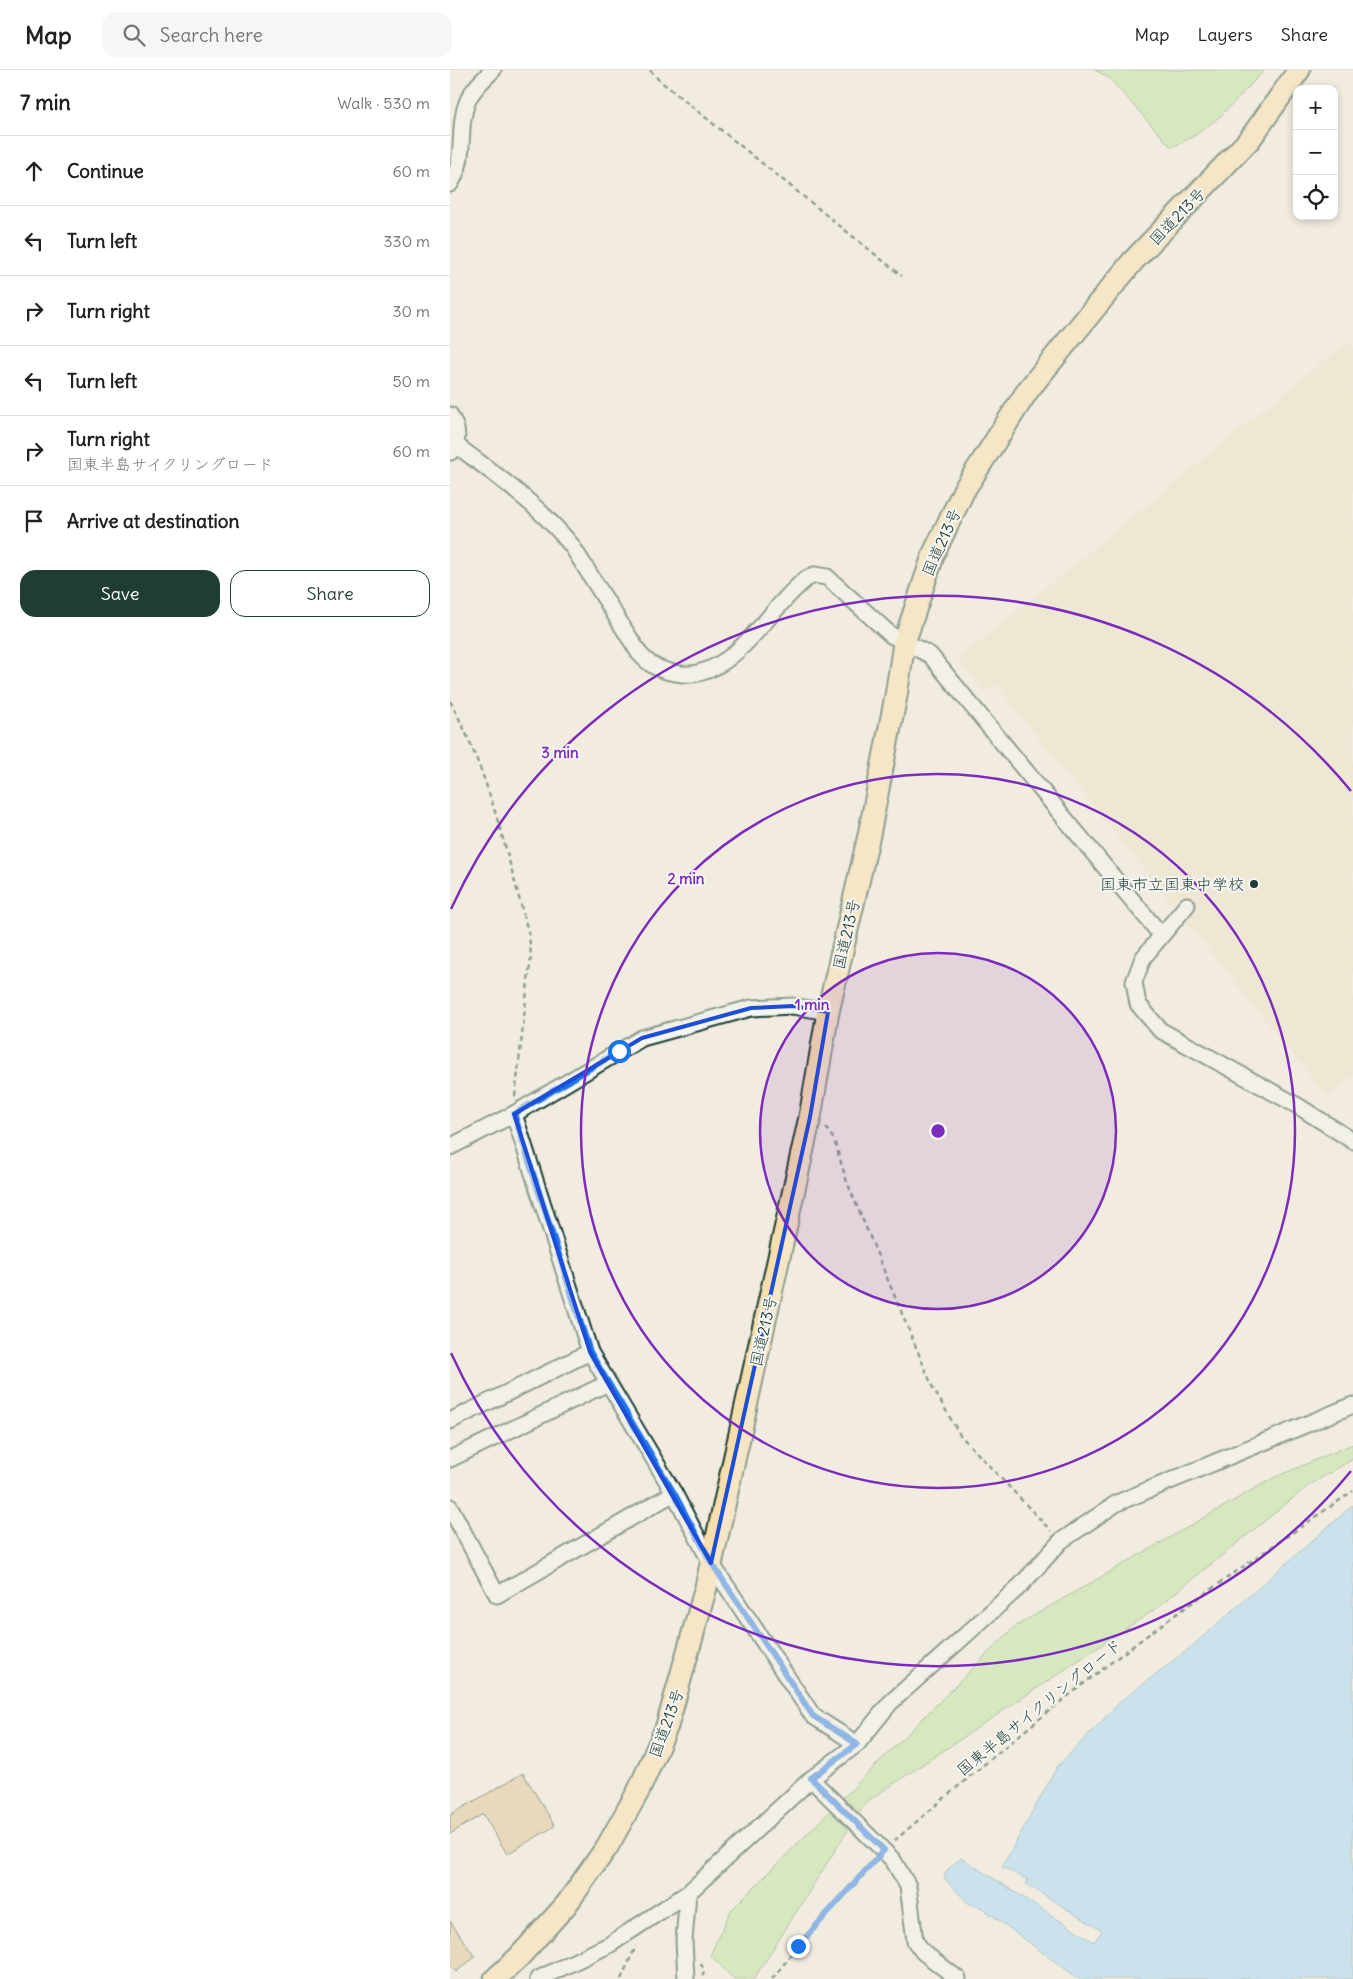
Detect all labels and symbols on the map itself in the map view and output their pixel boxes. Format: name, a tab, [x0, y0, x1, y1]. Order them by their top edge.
street label: 国道213号	[1145, 183, 1209, 249]
street label: 国道213号	[917, 505, 965, 579]
text: 3 min	[541, 743, 579, 762]
text: 2 min	[668, 869, 705, 888]
place label: 国東市立国東中学校	[1100, 874, 1244, 894]
marker: 国東市立国東中学校	[1248, 878, 1260, 890]
street label: 国道213号	[828, 897, 864, 971]
text: 1 min	[795, 995, 830, 1014]
route start	[608, 1040, 631, 1063]
centre of rings	[929, 1122, 947, 1140]
street label: 国道213号	[745, 1294, 781, 1368]
street label: 国東半島サイクリングロード	[953, 1634, 1125, 1780]
street label: 国道213号	[644, 1686, 688, 1760]
route end	[787, 1935, 810, 1958]

